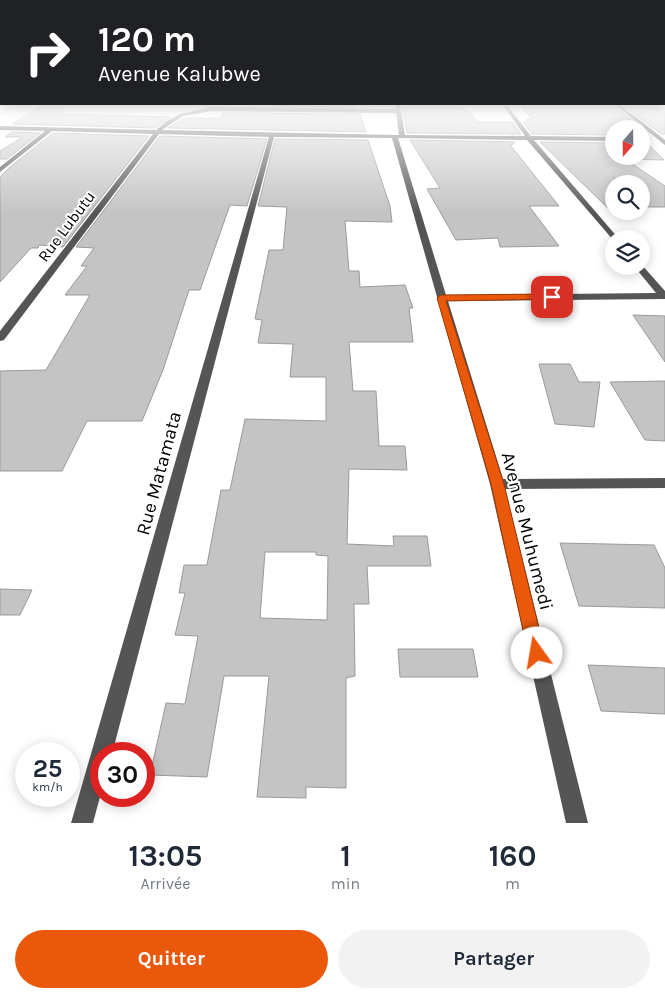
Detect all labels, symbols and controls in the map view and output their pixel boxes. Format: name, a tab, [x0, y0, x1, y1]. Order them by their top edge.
text: 120 m	[98, 19, 196, 60]
icon: right	[15, 20, 80, 85]
text: Avenue Kalubwe	[98, 61, 261, 87]
north arrow	[605, 120, 650, 165]
map controls	[605, 120, 650, 275]
button: search	[605, 175, 650, 220]
street label: Rue Lubutu	[34, 187, 99, 265]
button: layers	[605, 230, 650, 275]
pin	[531, 276, 573, 318]
icon: arrive	[538, 283, 566, 311]
street label: Rue Matamata	[132, 409, 186, 538]
street label: Avenue Muhumedi	[497, 450, 557, 613]
position arrow	[510, 626, 562, 678]
speed limit sign: 30	[90, 742, 155, 807]
text: 25	[33, 754, 62, 783]
text: km/h	[32, 780, 63, 794]
text: 13:05	[128, 838, 202, 874]
text: 1	[340, 838, 351, 874]
text: 160	[489, 838, 537, 874]
text: Arrivée	[140, 874, 190, 893]
text: min	[331, 874, 360, 893]
text: m	[505, 874, 520, 893]
button: Quitter	[15, 930, 328, 988]
button: Partager	[338, 930, 650, 988]

